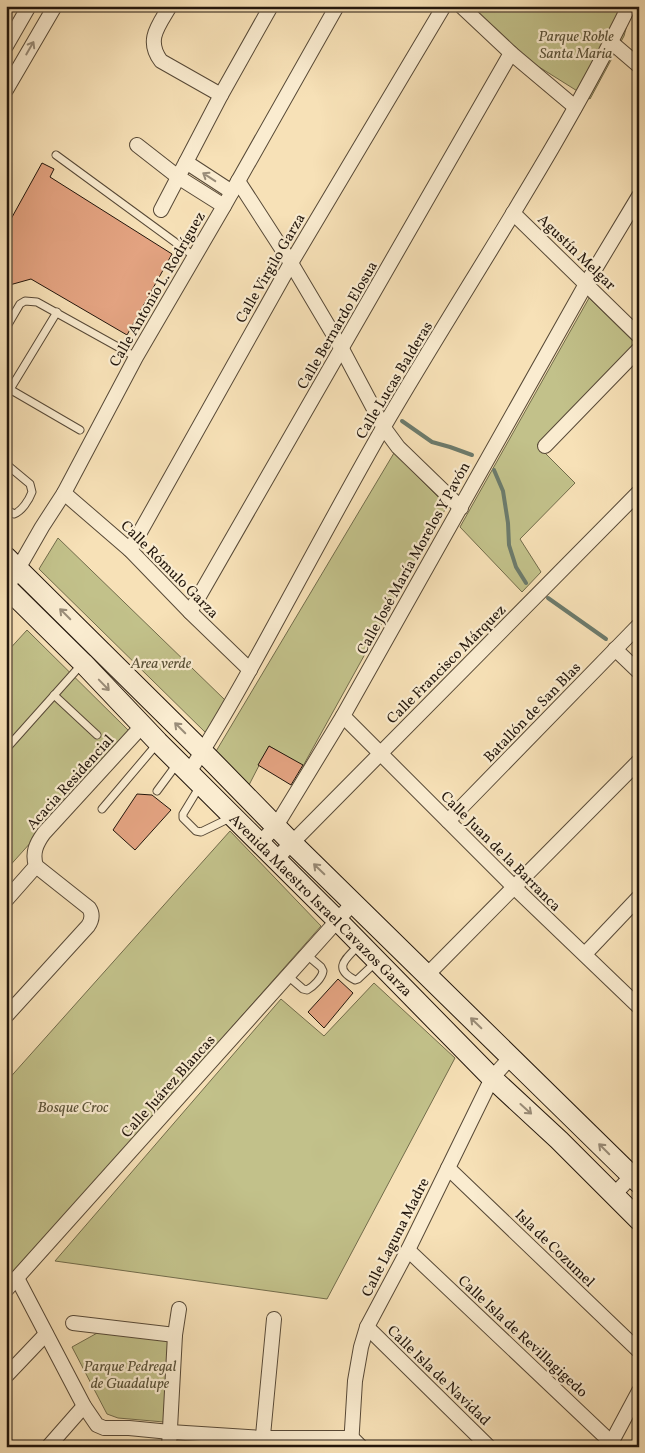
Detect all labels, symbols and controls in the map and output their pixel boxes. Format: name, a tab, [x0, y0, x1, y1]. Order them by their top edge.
park label: Parque Roble Santa Maria	[538, 27, 614, 65]
one-way arrow	[26, 42, 36, 56]
one-way arrow	[202, 172, 216, 182]
street label: Calle Antonio L. Rodríguez	[105, 208, 211, 371]
street label: Calle Virgilo Garza	[231, 210, 311, 328]
street label: Agustín Melgar	[532, 210, 620, 296]
street label: Calle Bernardo Elosua	[293, 258, 384, 394]
street label: Calle Lucas Balderas	[352, 318, 439, 444]
street label: Calle José María Morelos Y Pavón	[352, 459, 476, 659]
street label: Calle Rómulo Garza	[115, 516, 223, 624]
street label: Calle Francisco Márquez	[383, 601, 512, 730]
one-way arrow	[58, 608, 71, 620]
park label: Area verde	[130, 654, 192, 675]
street label: Batallón de San Blas	[480, 658, 587, 768]
one-way arrow	[98, 679, 110, 691]
one-way arrow	[174, 723, 186, 735]
street label: Acacia Residencial	[23, 731, 120, 835]
street label: Calle Juan de la Barranca	[435, 787, 565, 917]
street label: Avenida Maestro Israel Cavazos Garza	[224, 810, 416, 1002]
one-way arrow	[312, 863, 325, 875]
one-way arrow	[470, 1017, 483, 1029]
street label: Calle Juárez Blancas	[117, 1031, 221, 1143]
park label: Bosque Croc	[38, 1098, 109, 1119]
one-way arrow	[519, 1103, 532, 1115]
one-way arrow	[598, 1143, 610, 1155]
street label: Calle Laguna Madre	[357, 1175, 435, 1301]
street label: Isla de Cozumel	[509, 1205, 599, 1293]
street label: Calle Isla de Revillagigedo	[452, 1271, 592, 1403]
street label: Calle Isla de Navidad	[382, 1321, 494, 1431]
park label: Parque Pedregal de Guadalupe	[84, 1357, 177, 1395]

